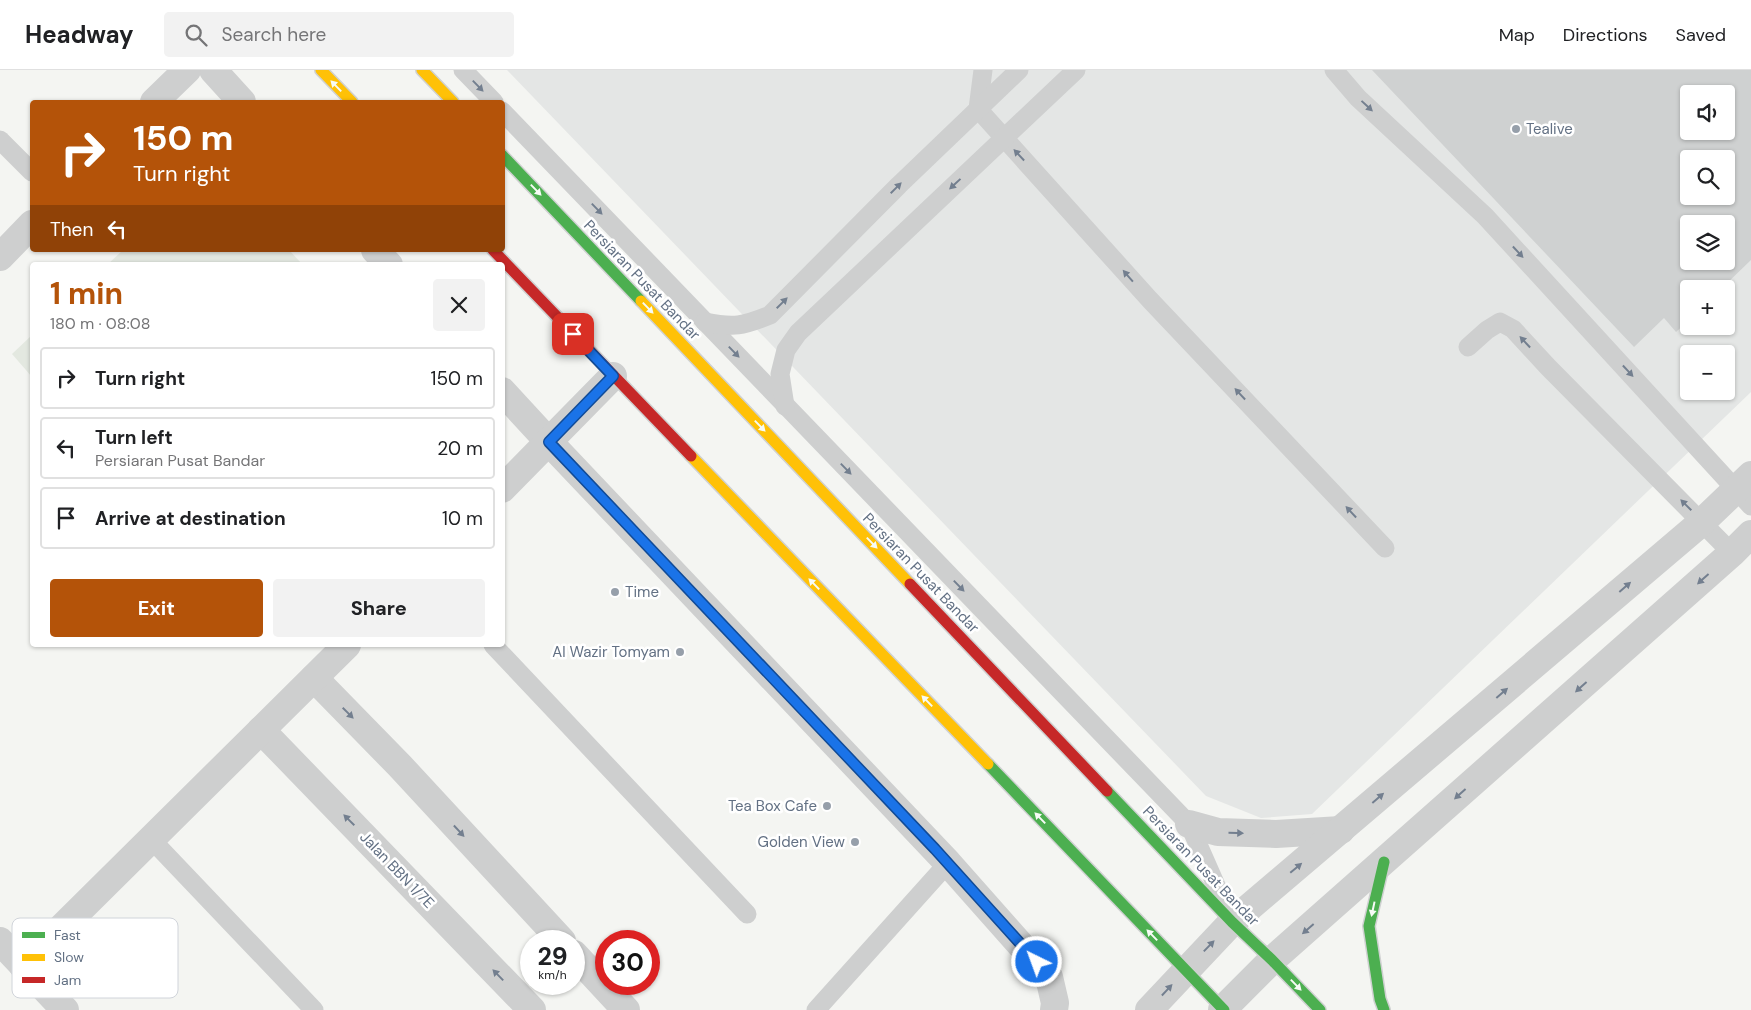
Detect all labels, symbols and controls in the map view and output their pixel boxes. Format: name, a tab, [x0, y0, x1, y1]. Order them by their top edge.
search box	[164, 12, 514, 57]
text: Headway	[25, 19, 134, 50]
icon: search	[182, 21, 210, 49]
text: Search here	[222, 22, 326, 47]
text: Map	[1499, 23, 1535, 47]
text: Directions	[1563, 23, 1648, 47]
text: Saved	[1676, 23, 1726, 47]
one-way arrow	[472, 80, 484, 92]
one-way arrow	[330, 81, 342, 93]
map controls	[1680, 85, 1735, 400]
button: sound	[1680, 85, 1735, 140]
one-way arrow	[1360, 100, 1373, 111]
text: 150 m	[133, 115, 233, 161]
place label: Tealive	[1526, 119, 1573, 139]
icon: right	[50, 120, 115, 185]
marker: Tealive	[1510, 123, 1522, 135]
one-way arrow	[1013, 150, 1025, 162]
button: search	[1680, 150, 1735, 205]
text: Turn right	[133, 159, 230, 188]
one-way arrow	[949, 178, 961, 190]
one-way arrow	[890, 182, 902, 194]
one-way arrow	[530, 184, 542, 196]
one-way arrow	[591, 203, 603, 215]
icon: left	[103, 215, 131, 243]
button: layers	[1680, 215, 1735, 270]
street label: Persiaran Pusat Bandar	[579, 216, 705, 345]
text: Then	[50, 217, 93, 242]
one-way arrow	[1512, 246, 1524, 258]
one-way arrow	[1123, 269, 1134, 282]
text: 1 min	[50, 274, 123, 313]
button: close	[433, 279, 485, 331]
button: +	[1680, 280, 1735, 335]
one-way arrow	[775, 298, 787, 310]
one-way arrow	[642, 302, 654, 314]
text: 180 m · 08:08	[50, 313, 150, 334]
pin	[552, 313, 594, 355]
icon: arrive	[559, 320, 587, 348]
one-way arrow	[1519, 336, 1531, 348]
button: −	[1680, 345, 1735, 400]
one-way arrow	[728, 346, 740, 358]
icon: right	[52, 364, 80, 392]
one-way arrow	[1623, 365, 1634, 378]
text: Turn right	[95, 366, 185, 391]
text: 150 m	[431, 366, 483, 391]
one-way arrow	[1234, 388, 1246, 400]
one-way arrow	[754, 419, 766, 431]
text: Turn left	[95, 425, 173, 450]
icon: left	[52, 434, 80, 462]
text: 20 m	[437, 436, 483, 461]
text: Persiaran Pusat Bandar	[95, 450, 265, 471]
one-way arrow	[840, 463, 852, 475]
one-way arrow	[1680, 500, 1692, 512]
icon: arrive	[52, 504, 80, 532]
text: Arrive at destination	[95, 506, 286, 531]
text: 10 m	[442, 506, 483, 531]
one-way arrow	[1346, 506, 1357, 518]
street label: Persiaran Pusat Bandar	[858, 509, 984, 638]
one-way arrow	[866, 537, 878, 549]
one-way arrow	[1697, 573, 1709, 585]
button: Exit	[50, 579, 263, 637]
button: Share	[273, 579, 485, 637]
one-way arrow	[808, 579, 820, 591]
one-way arrow	[953, 580, 965, 592]
place label: Time	[625, 582, 659, 602]
one-way arrow	[1619, 582, 1631, 593]
marker: Time	[609, 586, 621, 598]
place label: Al Wazir Tomyam	[552, 642, 670, 662]
marker: Al Wazir Tomyam	[674, 646, 686, 658]
one-way arrow	[1575, 681, 1588, 692]
one-way arrow	[1495, 687, 1508, 698]
one-way arrow	[921, 696, 933, 708]
one-way arrow	[342, 706, 354, 718]
one-way arrow	[1453, 789, 1466, 800]
one-way arrow	[1372, 793, 1385, 804]
place label: Tea Box Cafe	[728, 796, 817, 816]
marker: Tea Box Cafe	[821, 800, 833, 812]
street label: Persiaran Pusat Bandar	[1138, 802, 1264, 931]
one-way arrow	[1034, 813, 1046, 825]
one-way arrow	[343, 814, 355, 826]
one-way arrow	[454, 824, 465, 837]
street label: Jalan BBN 1/7E	[355, 827, 439, 913]
one-way arrow	[1228, 829, 1244, 837]
place label: Golden View	[758, 832, 846, 852]
marker: Golden View	[849, 836, 861, 848]
one-way arrow	[1290, 863, 1303, 874]
one-way arrow	[1369, 902, 1377, 917]
legend	[12, 918, 178, 998]
one-way arrow	[1301, 923, 1314, 934]
text: Fast	[54, 926, 81, 944]
speed limit sign: 30	[595, 930, 660, 995]
one-way arrow	[1146, 930, 1158, 942]
position arrow	[1010, 935, 1062, 987]
text: 29	[537, 940, 568, 973]
one-way arrow	[1203, 941, 1215, 953]
text: Slow	[54, 948, 84, 966]
text: km/h	[538, 967, 567, 983]
one-way arrow	[492, 969, 504, 981]
text: Jam	[54, 971, 81, 989]
one-way arrow	[1290, 979, 1302, 991]
one-way arrow	[1161, 985, 1173, 997]

